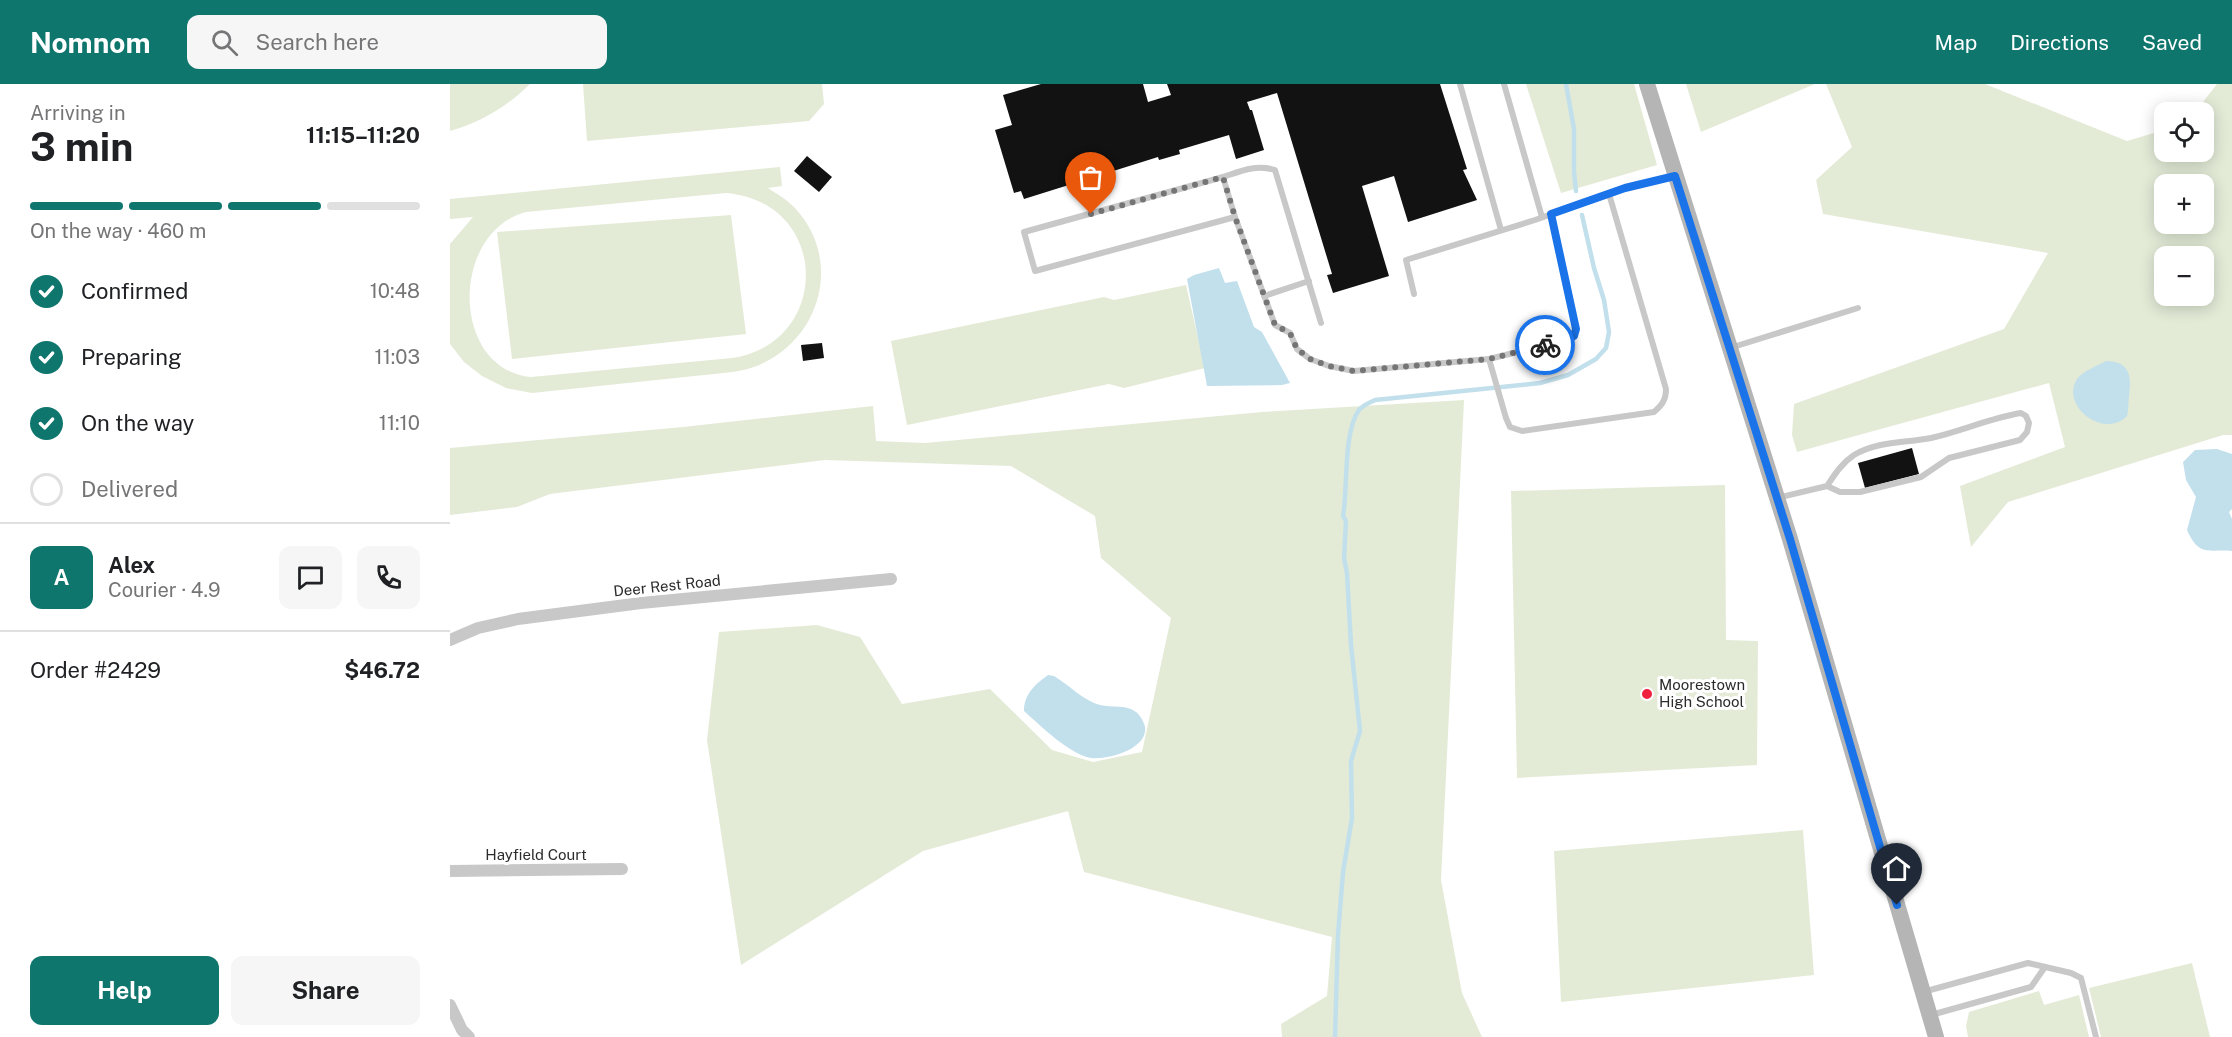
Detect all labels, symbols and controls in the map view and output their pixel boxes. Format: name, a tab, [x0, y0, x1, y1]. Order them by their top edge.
search box	[187, 15, 607, 69]
text: Nomnom	[30, 26, 151, 59]
icon: search	[208, 26, 241, 59]
text: Search here	[256, 29, 379, 55]
text: Map	[1935, 30, 1977, 55]
text: Directions	[2010, 30, 2109, 55]
text: Saved	[2142, 30, 2202, 55]
text: Arriving in	[30, 101, 125, 125]
map controls	[2154, 102, 2214, 306]
button: locate	[2154, 102, 2214, 162]
text: 11:15–11:20	[306, 122, 420, 148]
text: 3 min	[30, 124, 133, 170]
pin	[1065, 152, 1116, 214]
icon: bag	[1074, 161, 1107, 194]
button: +	[2154, 174, 2214, 234]
text: On the way · 460 m	[30, 219, 206, 243]
button: −	[2154, 246, 2214, 306]
icon: check	[30, 275, 63, 308]
text: Confirmed	[81, 278, 188, 304]
text: 10:48	[370, 279, 420, 303]
courier	[1515, 315, 1575, 375]
icon: bike	[1529, 329, 1562, 362]
icon: check	[30, 341, 63, 374]
text: Preparing	[81, 344, 182, 370]
text: 11:03	[375, 345, 420, 369]
icon: check	[30, 407, 63, 440]
text: On the way	[81, 410, 194, 436]
text: 11:10	[379, 411, 420, 435]
text: Delivered	[81, 476, 178, 502]
button: chat	[279, 546, 342, 609]
button: phone	[357, 546, 420, 609]
text: Alex	[108, 552, 155, 578]
text: A	[54, 564, 69, 590]
street label: Deer Rest Road	[613, 571, 721, 600]
text: Courier · 4.9	[108, 578, 220, 602]
text: Order #2429	[30, 657, 161, 683]
text: $46.72	[344, 657, 420, 683]
place label: Moorestown High School	[1659, 676, 1745, 710]
marker: Moorestown High School	[1640, 687, 1654, 701]
pin	[1871, 843, 1922, 905]
street label: Hayfield Court	[485, 846, 587, 863]
icon: home	[1880, 852, 1913, 885]
button: Help	[30, 956, 219, 1025]
button: Share	[231, 956, 420, 1025]

